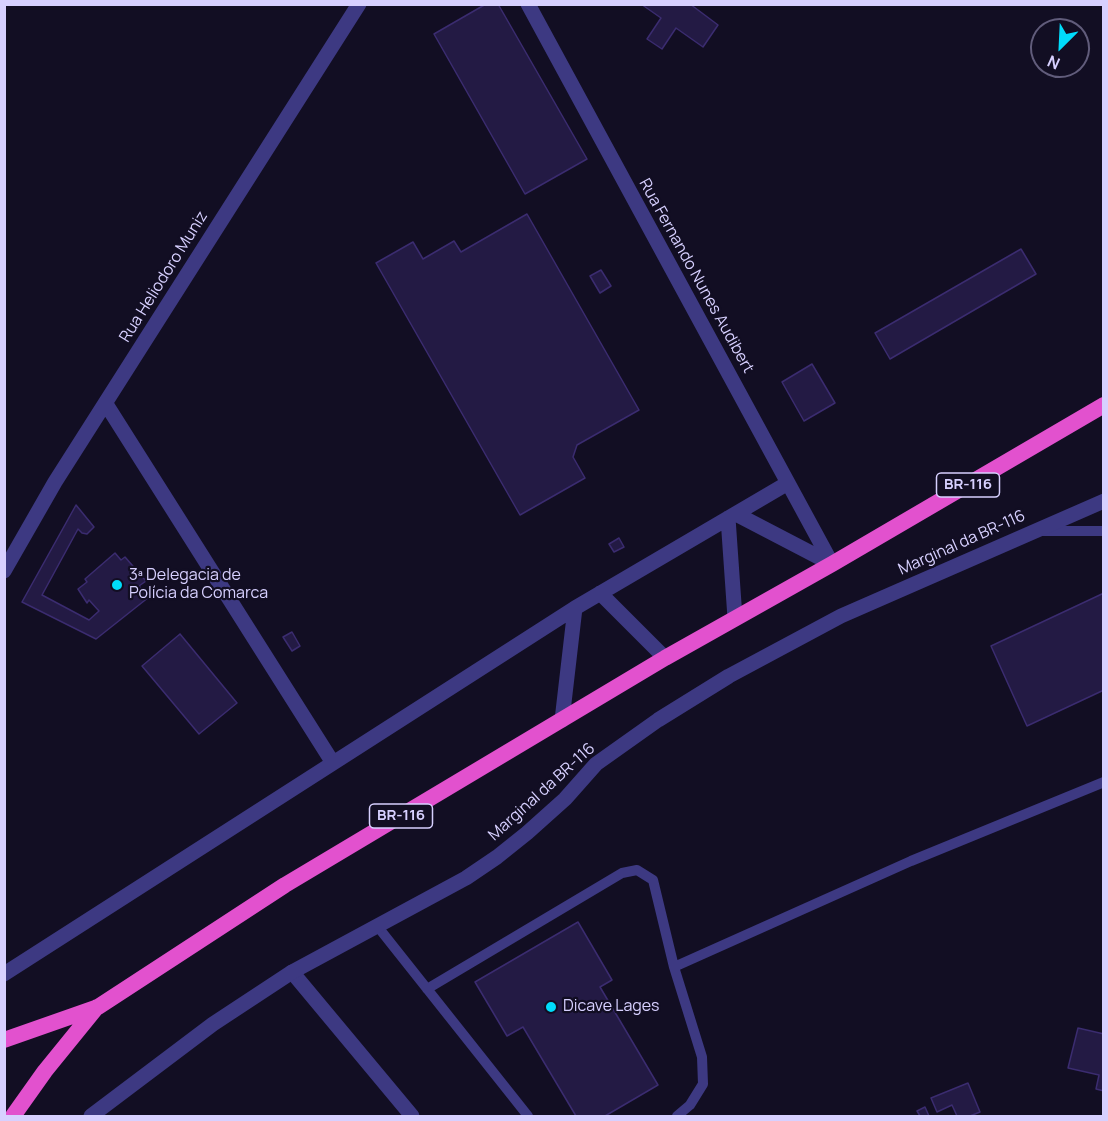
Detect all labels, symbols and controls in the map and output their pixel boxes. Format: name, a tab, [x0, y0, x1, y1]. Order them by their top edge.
north arrow	[1030, 18, 1090, 78]
text: N	[1044, 50, 1063, 75]
street label: Rua Fernando Nunes Audibert	[634, 175, 758, 377]
street label: Rua Heliodoro Muniz	[116, 208, 212, 346]
road number: BR-116	[936, 473, 1000, 497]
street label: Marginal da BR-116	[896, 506, 1028, 580]
place label: 3ª Delegacia de Polícia da Comarca	[129, 566, 268, 604]
marker: 3ª Delegacia de Polícia da Comarca	[110, 578, 124, 592]
street label: Marginal da BR-116	[485, 739, 599, 845]
road number: BR-116	[370, 804, 432, 828]
place label: Dicave Lages	[563, 997, 659, 1017]
marker: Dicave Lages	[544, 1000, 558, 1014]

